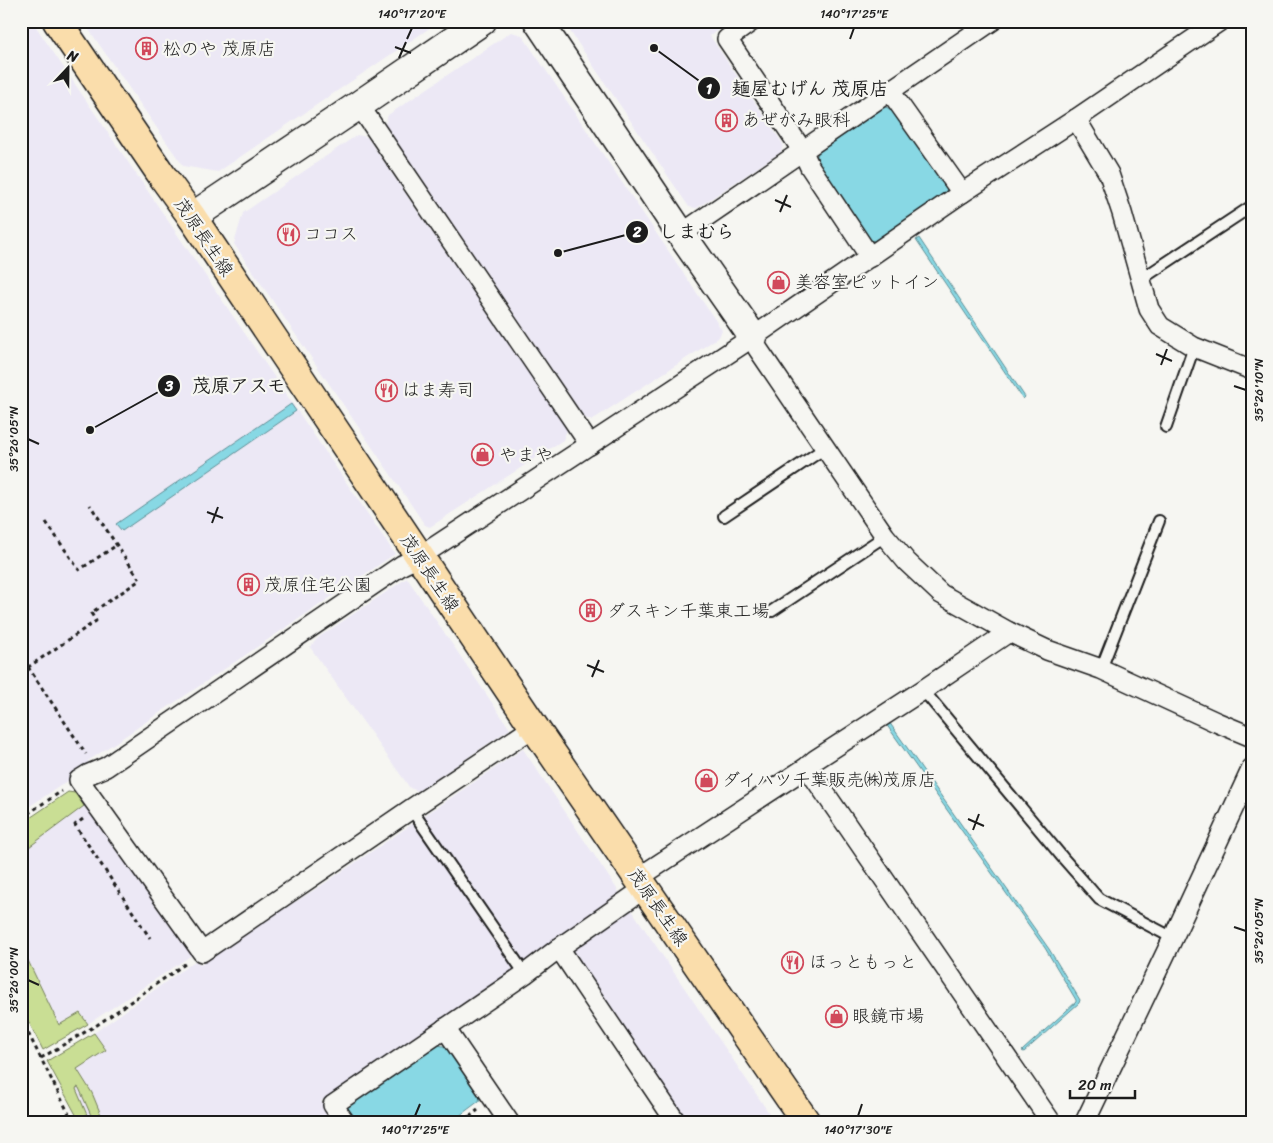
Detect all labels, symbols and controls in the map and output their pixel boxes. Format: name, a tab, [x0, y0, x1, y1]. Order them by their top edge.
text: 140°17'20"E	[378, 3, 447, 25]
text: 140°17'25"E	[820, 3, 889, 25]
place label: 松のや 茂原店	[163, 33, 276, 65]
building icon: 松のや 茂原店	[135, 37, 159, 61]
north arrow	[42, 42, 92, 92]
text: N	[63, 43, 82, 70]
callout: 麺屋むげん 茂原店	[696, 71, 898, 105]
text: 麺屋むげん 茂原店	[732, 72, 888, 105]
text: 1	[706, 76, 713, 102]
place label: あぜがみ眼科	[742, 104, 850, 136]
building icon: あぜがみ眼科	[714, 108, 738, 132]
street label: 茂原長生線	[166, 191, 242, 283]
callout: しまむら	[624, 215, 745, 249]
text: しまむら	[659, 215, 735, 248]
place label: ココス	[304, 218, 358, 250]
text: 2	[632, 219, 642, 245]
restaurant icon: ココス	[276, 222, 300, 246]
place label: 美容室ピットイン	[795, 266, 939, 298]
shop icon: 美容室ピットイン	[767, 270, 791, 294]
text: 35°26'10"N	[1248, 358, 1270, 422]
callout: 茂原アスモ	[157, 369, 297, 403]
text: 茂原アスモ	[192, 369, 286, 402]
text: 3	[164, 373, 174, 399]
place label: はま寿司	[402, 374, 474, 406]
restaurant icon: はま寿司	[374, 378, 398, 402]
text: 35°26'05"N	[3, 406, 25, 472]
place label: やまや	[499, 439, 553, 471]
shop icon: やまや	[471, 443, 495, 467]
street label: 茂原長生線	[392, 527, 468, 619]
place label: 茂原住宅公園	[264, 569, 372, 601]
building icon: 茂原住宅公園	[236, 573, 260, 597]
place label: ダスキン千葉東工場	[607, 595, 769, 627]
building icon: ダスキン千葉東工場	[579, 599, 603, 623]
place label: ダイハツ千葉販売㈱茂原店	[722, 764, 936, 796]
shop icon: ダイハツ千葉販売㈱茂原店	[694, 768, 718, 792]
street label: 茂原長生線	[619, 861, 697, 953]
text: 35°26'05"N	[1248, 898, 1270, 964]
text: 35°26'00"N	[3, 946, 25, 1013]
place label: ほっともっと	[809, 946, 917, 978]
restaurant icon: ほっともっと	[781, 950, 805, 974]
place label: 眼鏡市場	[852, 1000, 924, 1032]
shop icon: 眼鏡市場	[824, 1004, 848, 1028]
scale bar	[1070, 1068, 1136, 1100]
text: 20 m	[1078, 1072, 1112, 1098]
text: 140°17'25"E	[381, 1119, 450, 1141]
text: 140°17'30"E	[824, 1119, 893, 1141]

